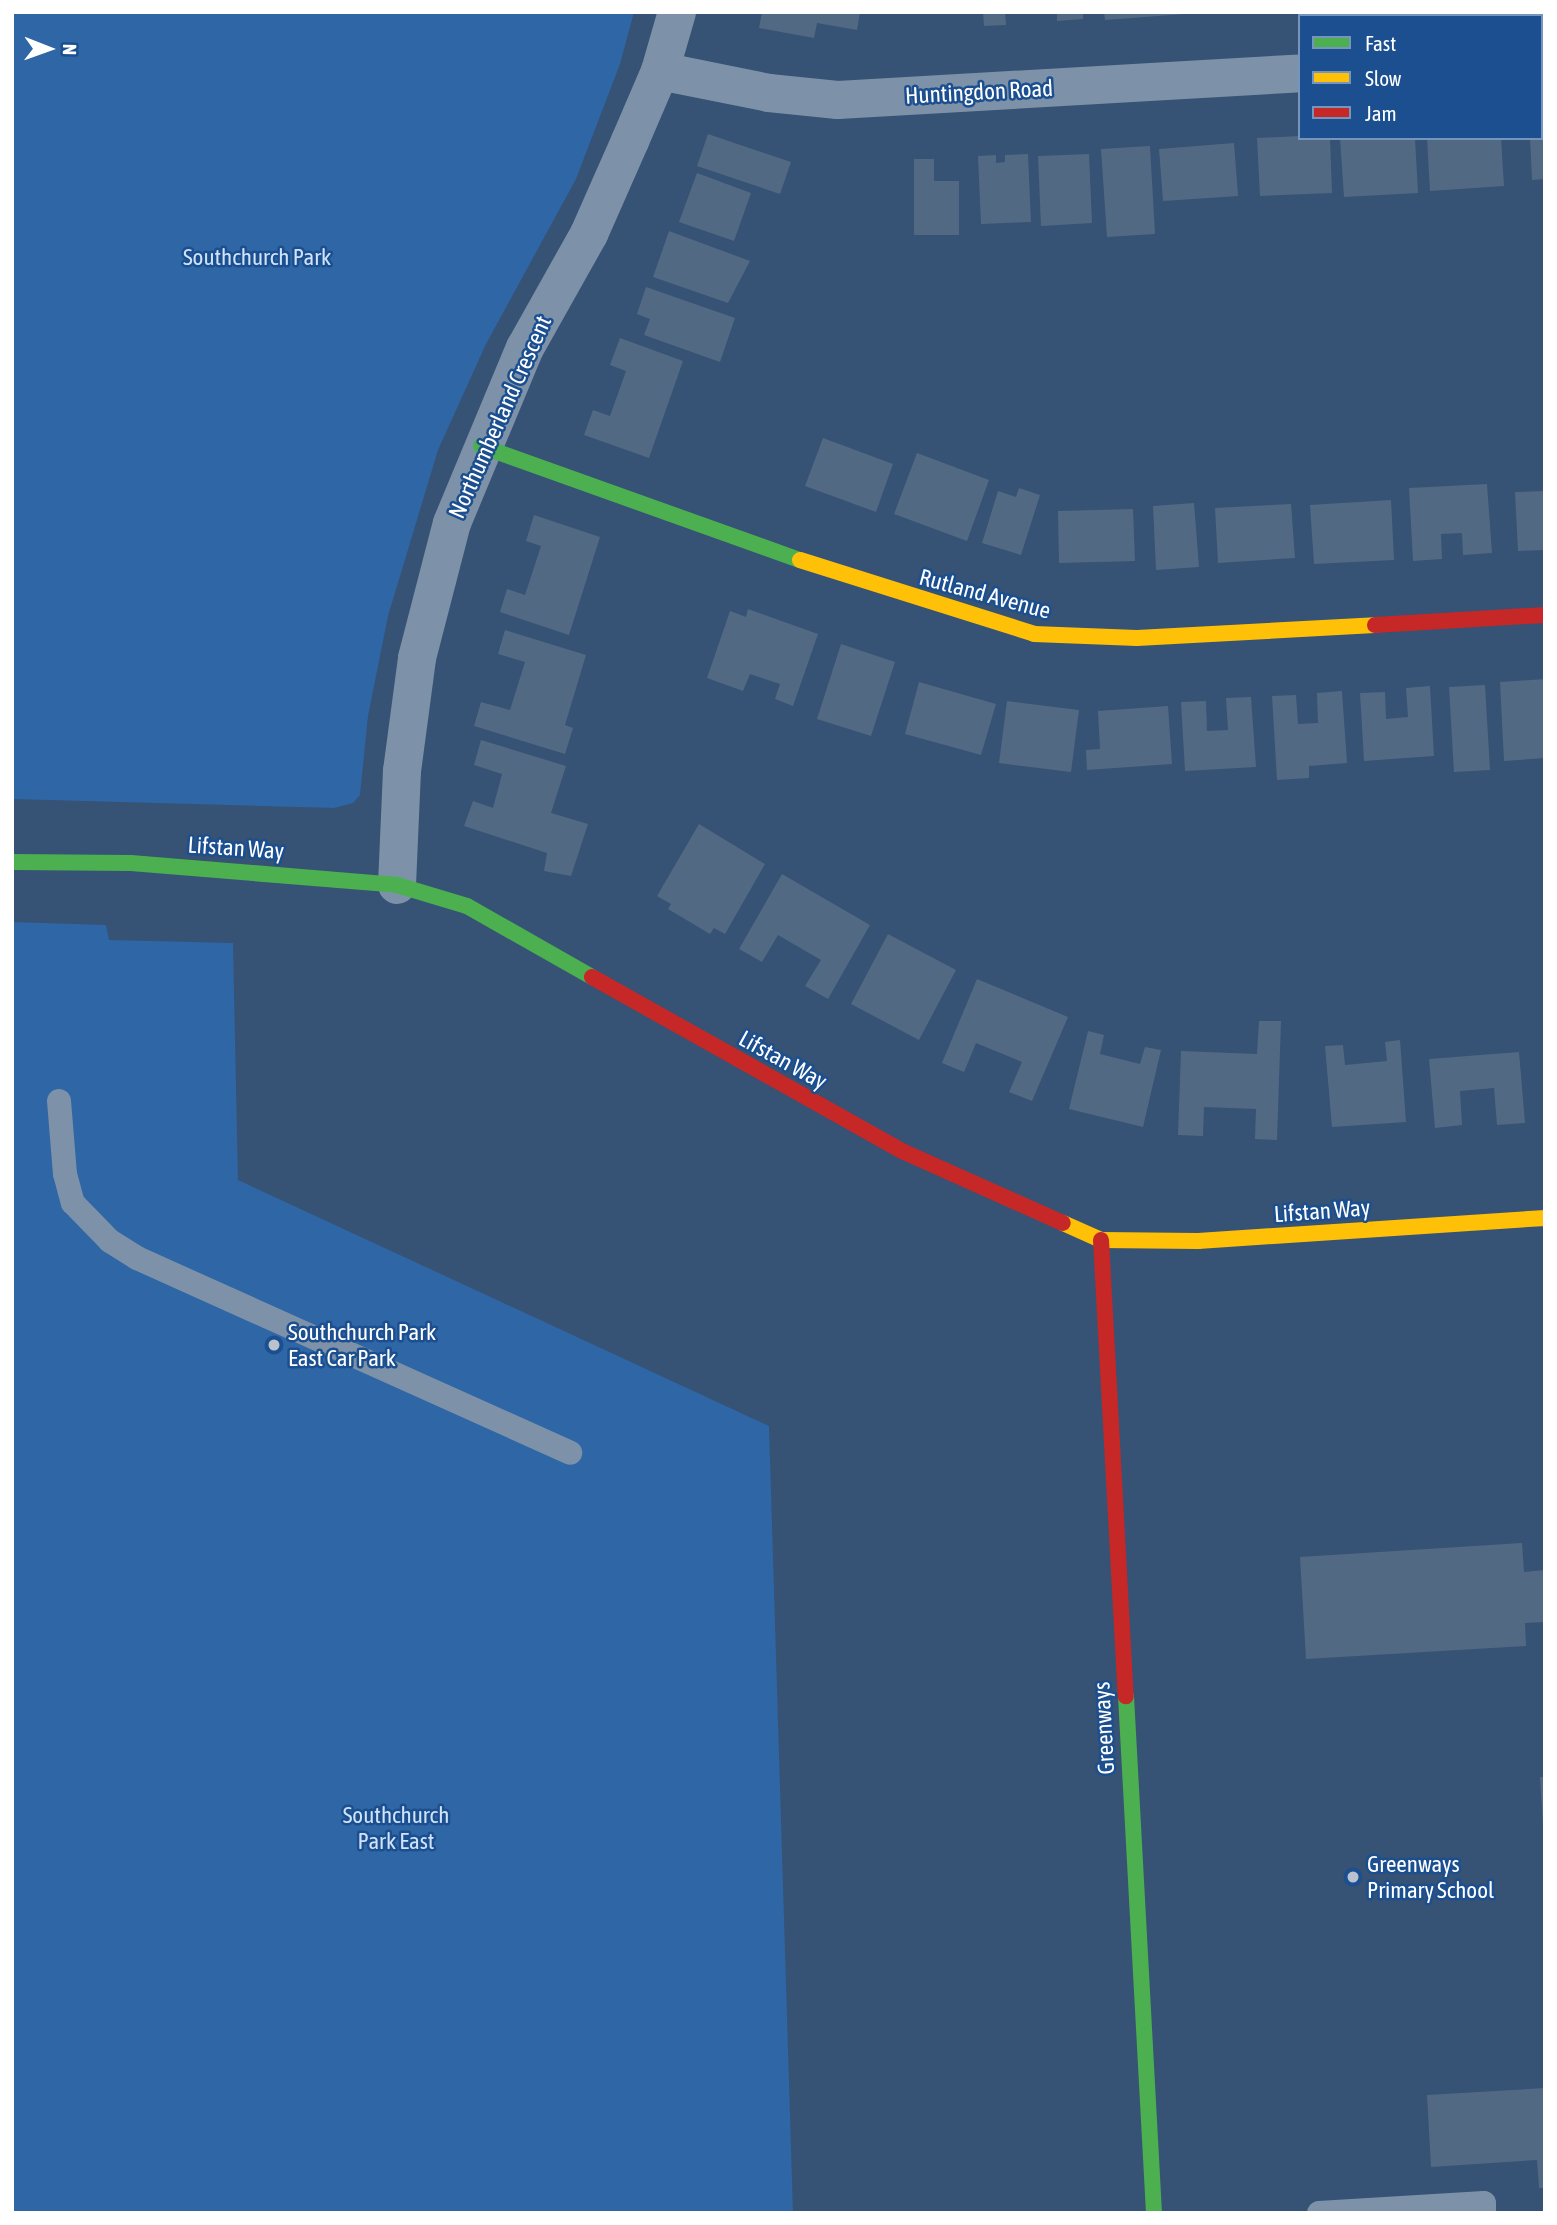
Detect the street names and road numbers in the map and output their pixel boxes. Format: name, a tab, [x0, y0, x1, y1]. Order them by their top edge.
street label: Huntingdon Road	[904, 74, 1054, 110]
street label: Northumberland Crescent	[443, 311, 557, 523]
street label: Rutland Avenue	[916, 563, 1054, 625]
street label: Lifstan Way	[187, 831, 285, 865]
street label: Lifstan Way	[734, 1025, 832, 1095]
street label: Lifstan Way	[1273, 1194, 1371, 1228]
street label: Greenways	[1088, 1681, 1120, 1775]

